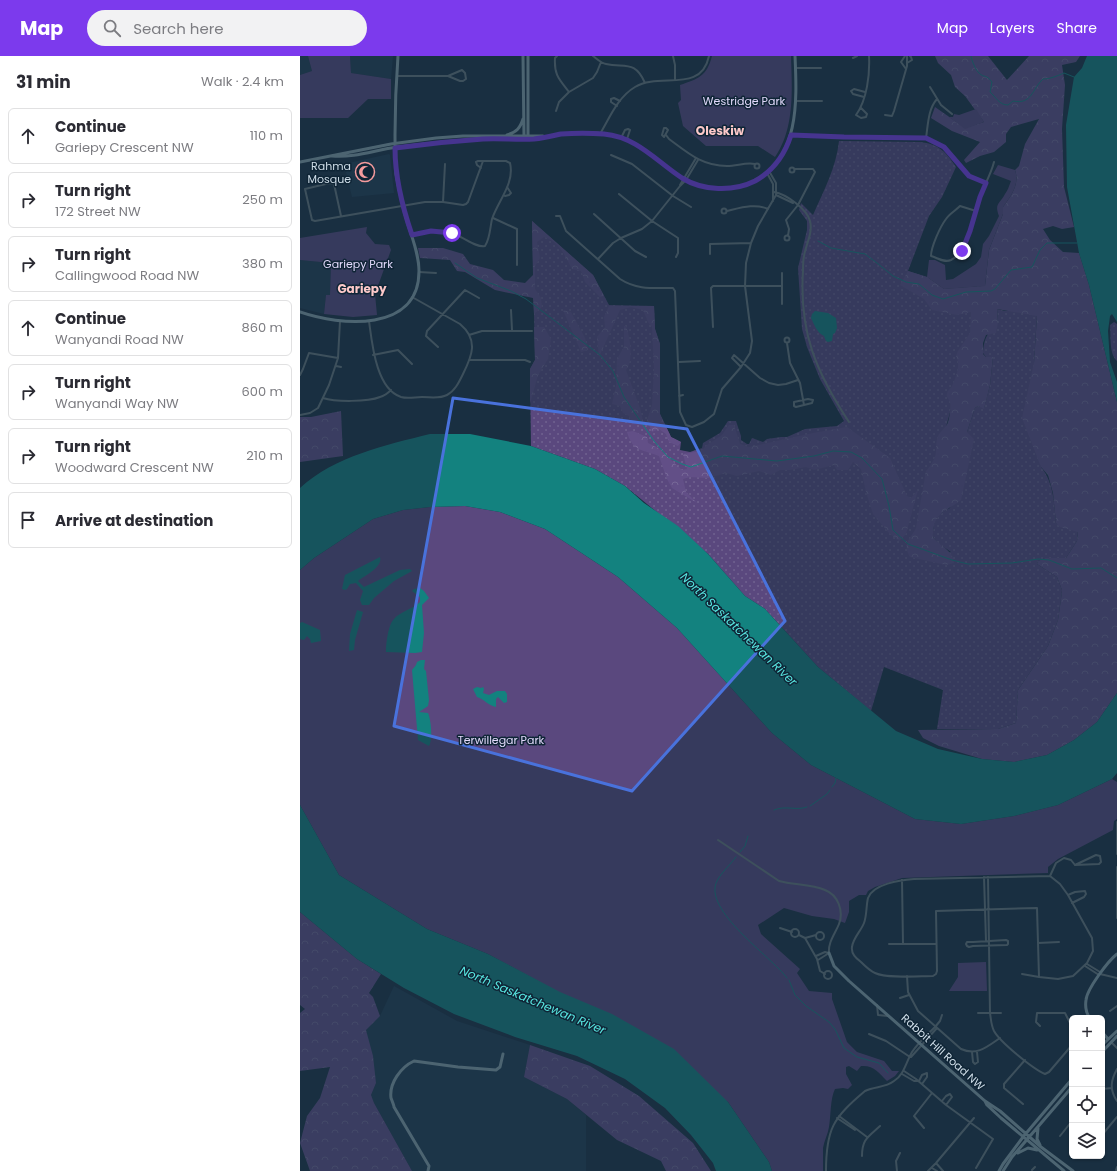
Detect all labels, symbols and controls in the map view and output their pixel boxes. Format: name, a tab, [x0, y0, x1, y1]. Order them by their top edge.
search box	[87, 10, 367, 46]
text: Map	[20, 15, 63, 42]
icon: search	[101, 17, 123, 39]
text: Search here	[133, 18, 224, 39]
text: Map	[937, 18, 968, 38]
text: Layers	[990, 18, 1034, 38]
text: Share	[1056, 18, 1097, 38]
text: 31 min	[16, 70, 71, 94]
text: Walk · 2.4 km	[201, 72, 284, 91]
park label: Westridge Park	[703, 93, 785, 109]
text: Continue	[55, 116, 126, 137]
district label: Oleskiw	[696, 122, 745, 139]
icon: ahead	[17, 125, 39, 147]
text: 110 m	[250, 126, 283, 145]
text: Gariepy Crescent NW	[55, 138, 194, 157]
place label: Rahma Mosque	[307, 158, 351, 187]
mosque icon: Rahma Mosque	[354, 161, 376, 183]
text: Turn right	[55, 180, 131, 201]
icon: right	[17, 189, 39, 211]
text: 250 m	[242, 190, 283, 209]
text: 172 Street NW	[55, 202, 141, 221]
route start	[443, 224, 461, 242]
route end	[953, 242, 971, 260]
text: Turn right	[55, 244, 131, 265]
icon: right	[17, 253, 39, 275]
text: 380 m	[242, 254, 283, 273]
park label: Gariepy Park	[323, 256, 393, 272]
text: Callingwood Road NW	[55, 266, 199, 285]
district label: Gariepy	[337, 280, 387, 297]
text: Continue	[55, 308, 126, 329]
icon: ahead	[17, 317, 39, 339]
text: 860 m	[242, 318, 283, 337]
text: Wanyandi Road NW	[55, 330, 184, 349]
text: Turn right	[55, 372, 131, 393]
icon: right	[17, 381, 39, 403]
text: 600 m	[242, 382, 283, 401]
text: Wanyandi Way NW	[55, 394, 179, 413]
text: Turn right	[55, 436, 131, 457]
icon: right	[17, 445, 39, 467]
text: 210 m	[246, 446, 283, 465]
text: Woodward Crescent NW	[55, 458, 214, 477]
icon: arrive	[17, 509, 39, 531]
text: Arrive at destination	[55, 510, 213, 531]
water label: North Saskatchewan River	[677, 568, 802, 690]
park label: Terwillegar Park	[458, 732, 544, 748]
water label: North Saskatchewan River	[458, 962, 609, 1039]
street label: Rabbit Hill Road NW	[898, 1010, 988, 1094]
map controls	[1069, 1015, 1105, 1159]
button: +	[1069, 1015, 1105, 1051]
button: −	[1069, 1051, 1105, 1087]
button: locate	[1069, 1087, 1105, 1123]
button: layers	[1069, 1123, 1105, 1159]

